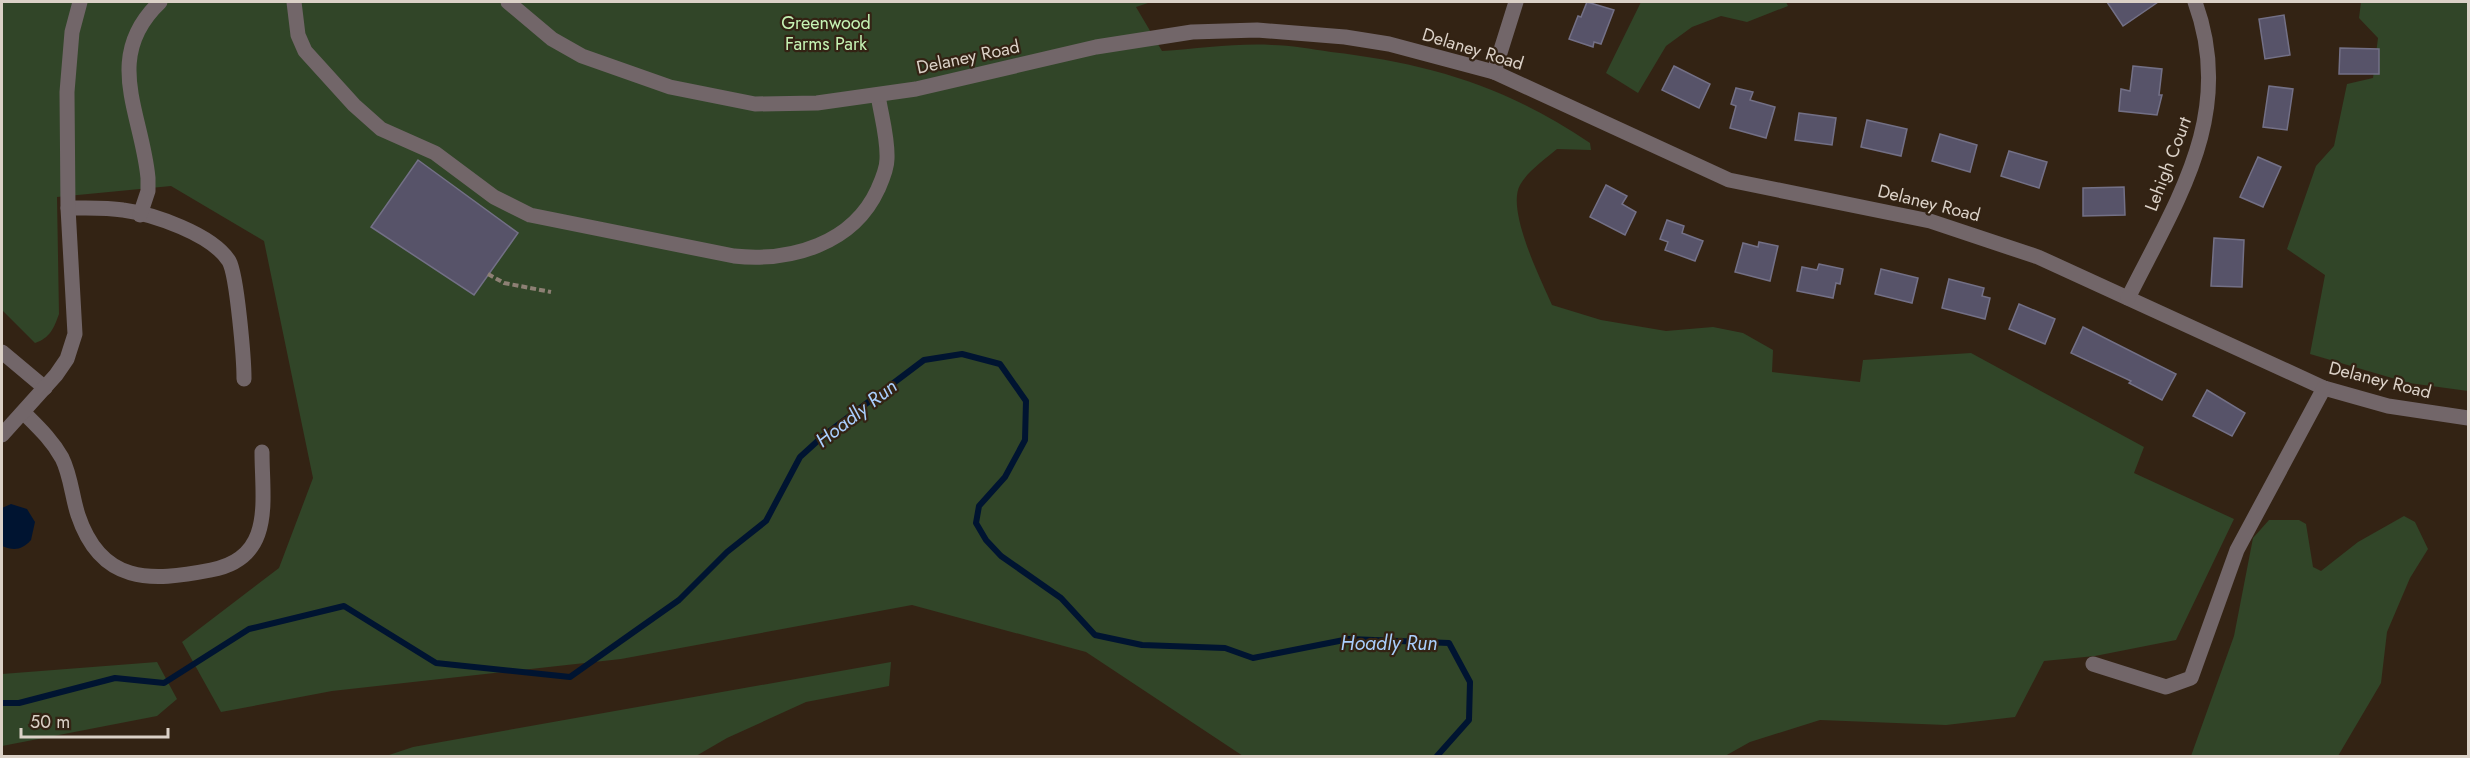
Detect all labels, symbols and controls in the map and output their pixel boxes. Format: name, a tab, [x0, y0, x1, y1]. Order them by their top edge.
park label: Greenwood Farms Park	[781, 10, 871, 57]
street label: Delaney Road	[1419, 21, 1527, 77]
street label: Delaney Road	[914, 33, 1022, 81]
street label: Lehigh Court	[2138, 113, 2198, 215]
street label: Delaney Road	[1875, 178, 1983, 228]
street label: Delaney Road	[2326, 355, 2434, 405]
water label: Hoadly Run	[809, 372, 903, 455]
water label: Hoadly Run	[1341, 629, 1437, 658]
scale bar	[21, 701, 168, 739]
text: 50 m	[30, 709, 70, 735]

